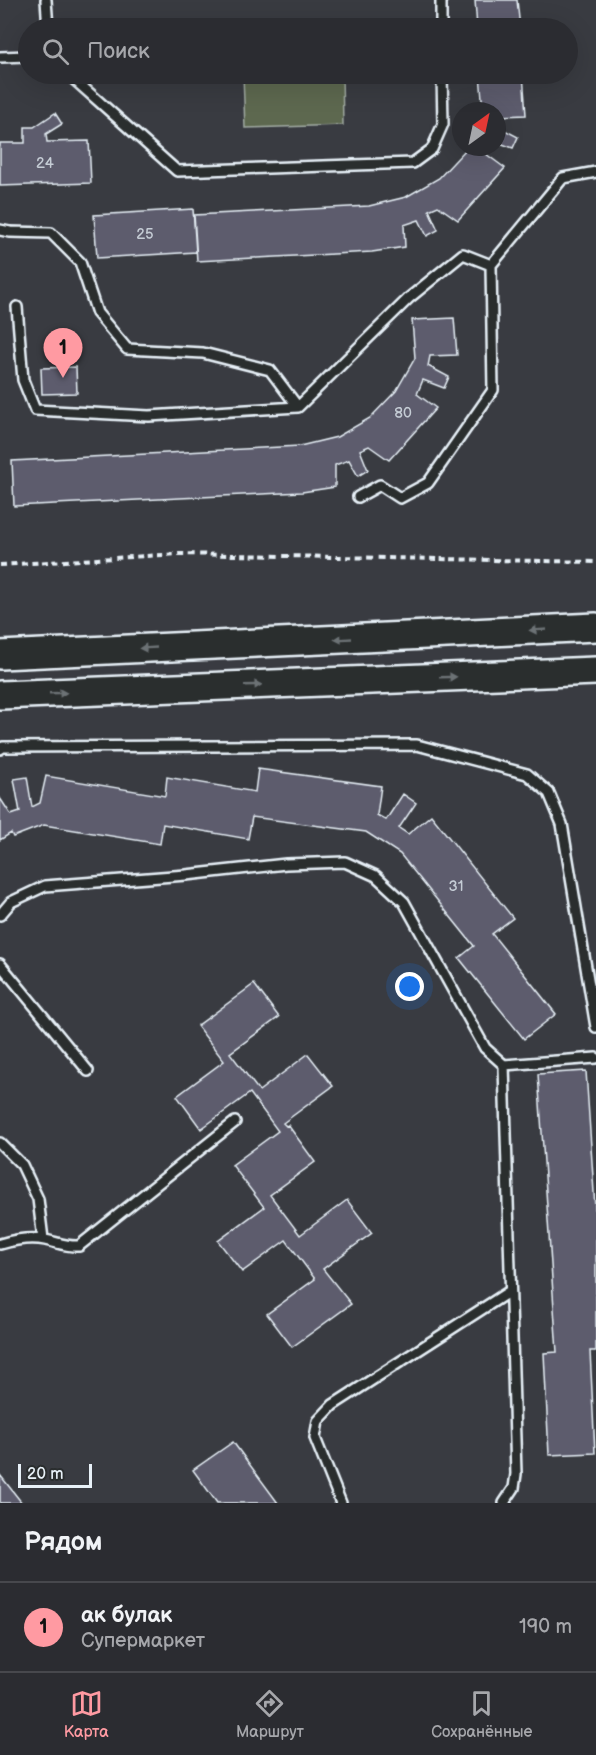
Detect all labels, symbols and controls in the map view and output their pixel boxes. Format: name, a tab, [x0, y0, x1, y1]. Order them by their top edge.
search box	[18, 18, 578, 84]
icon: search	[39, 35, 72, 68]
text: Поиск	[87, 38, 150, 65]
north arrow	[452, 102, 506, 156]
house number: 24	[36, 154, 54, 173]
house number: 25	[136, 225, 154, 244]
pin: 1	[44, 328, 82, 378]
house number: 80	[394, 404, 412, 423]
one-way arrow	[528, 625, 547, 634]
one-way arrow	[333, 634, 352, 643]
one-way arrow	[138, 643, 157, 652]
one-way arrow	[439, 672, 458, 682]
one-way arrow	[244, 680, 263, 689]
one-way arrow	[49, 688, 68, 697]
house number: 31	[448, 877, 464, 896]
your location	[395, 972, 424, 1001]
scale bar	[18, 1461, 92, 1488]
text: 20 m	[27, 1465, 63, 1484]
text: Рядом	[24, 1527, 102, 1558]
text: ак булак	[81, 1602, 172, 1629]
text: 1	[39, 1615, 48, 1639]
text: 190 m	[519, 1615, 572, 1639]
text: Супермаркет	[81, 1629, 205, 1653]
tab: Карта	[64, 1687, 109, 1742]
tab: Маршрут	[236, 1687, 304, 1742]
tab: Сохранённые	[431, 1687, 532, 1742]

